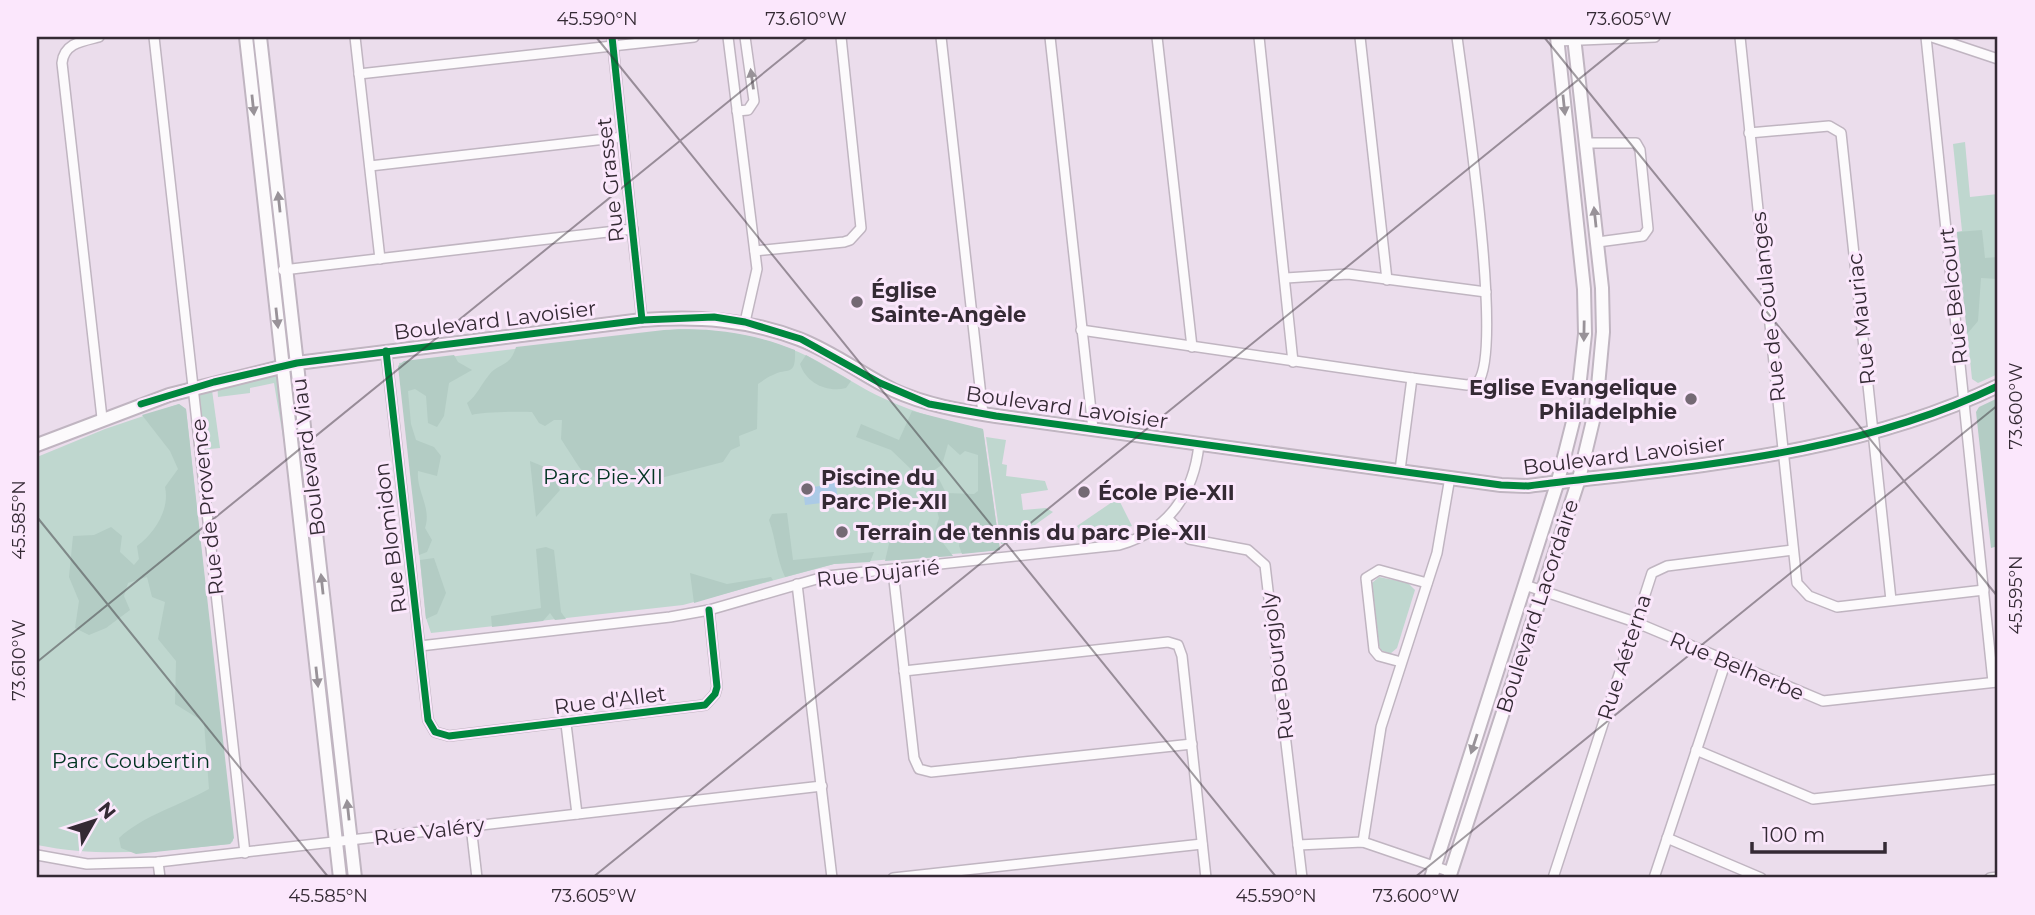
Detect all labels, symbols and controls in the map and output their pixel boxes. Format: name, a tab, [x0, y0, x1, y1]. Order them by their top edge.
text: 45.590°N	[556, 8, 638, 30]
text: 73.610°W	[765, 8, 847, 30]
text: 73.605°W	[1586, 8, 1672, 30]
one-way arrow	[746, 68, 757, 90]
one-way arrow	[248, 94, 259, 116]
one-way arrow	[1559, 94, 1570, 116]
street label: Rue Grasset	[591, 116, 629, 244]
one-way arrow	[273, 190, 284, 212]
one-way arrow	[1589, 206, 1600, 228]
street label: Rue de Coulanges	[1746, 211, 1790, 403]
street label: Rue Belcourt	[1933, 226, 1973, 366]
street label: Rue Mauriac	[1842, 252, 1880, 386]
place label: Église Sainte-Angèle	[871, 278, 1026, 327]
marker: Église Sainte-Angèle	[849, 294, 865, 310]
street label: Boulevard Lavoisier	[392, 295, 598, 345]
one-way arrow	[272, 308, 283, 330]
one-way arrow	[1579, 320, 1590, 342]
text: 73.600°W	[2005, 362, 2027, 450]
place label: Eglise Evangelique Philadelphie	[1469, 375, 1677, 424]
street label: Boulevard Viau	[286, 377, 330, 537]
street label: Boulevard Lavoisier	[964, 380, 1170, 434]
marker: Eglise Evangelique Philadelphie	[1683, 391, 1699, 407]
street label: Rue de Provence	[185, 417, 229, 597]
street label: Boulevard Lavoisier	[1521, 430, 1727, 480]
street label: Rue Blomidon	[368, 461, 412, 615]
park label: Parc Pie-XII	[543, 464, 663, 489]
place label: Piscine du Parc Pie-XII	[821, 465, 947, 514]
text: 45.585°N	[8, 480, 30, 560]
place label: École Pie-XII	[1098, 480, 1235, 505]
marker: Piscine du Parc Pie-XII	[799, 481, 815, 497]
marker: École Pie-XII	[1076, 484, 1092, 500]
street label: Boulevard Lacordaire	[1491, 496, 1583, 716]
place label: Terrain de tennis du parc Pie-XII	[856, 520, 1207, 545]
marker: Terrain de tennis du parc Pie-XII	[834, 524, 850, 540]
street label: Rue Dujarié	[815, 554, 941, 592]
text: 45.595°N	[2005, 555, 2027, 635]
one-way arrow	[317, 573, 328, 595]
street label: Rue Bourgjoly	[1255, 590, 1298, 741]
street label: Rue Aéterna	[1592, 591, 1656, 723]
text: 73.610°W	[8, 619, 30, 701]
street label: Rue Belherbe	[1666, 626, 1808, 706]
one-way arrow	[312, 667, 323, 689]
street label: Rue d'Allet	[553, 681, 667, 719]
one-way arrow	[1468, 733, 1479, 754]
park label: Parc Coubertin	[52, 748, 210, 773]
north arrow	[60, 786, 130, 856]
text: N	[93, 797, 121, 824]
one-way arrow	[342, 799, 353, 821]
scale bar	[1752, 810, 1884, 854]
street label: Rue Valéry	[372, 812, 486, 850]
text: 100 m	[1762, 822, 1825, 847]
text: 45.585°N	[288, 885, 368, 907]
text: 73.605°W	[551, 885, 637, 907]
text: 45.590°N	[1235, 885, 1317, 907]
text: 73.600°W	[1372, 885, 1460, 907]

